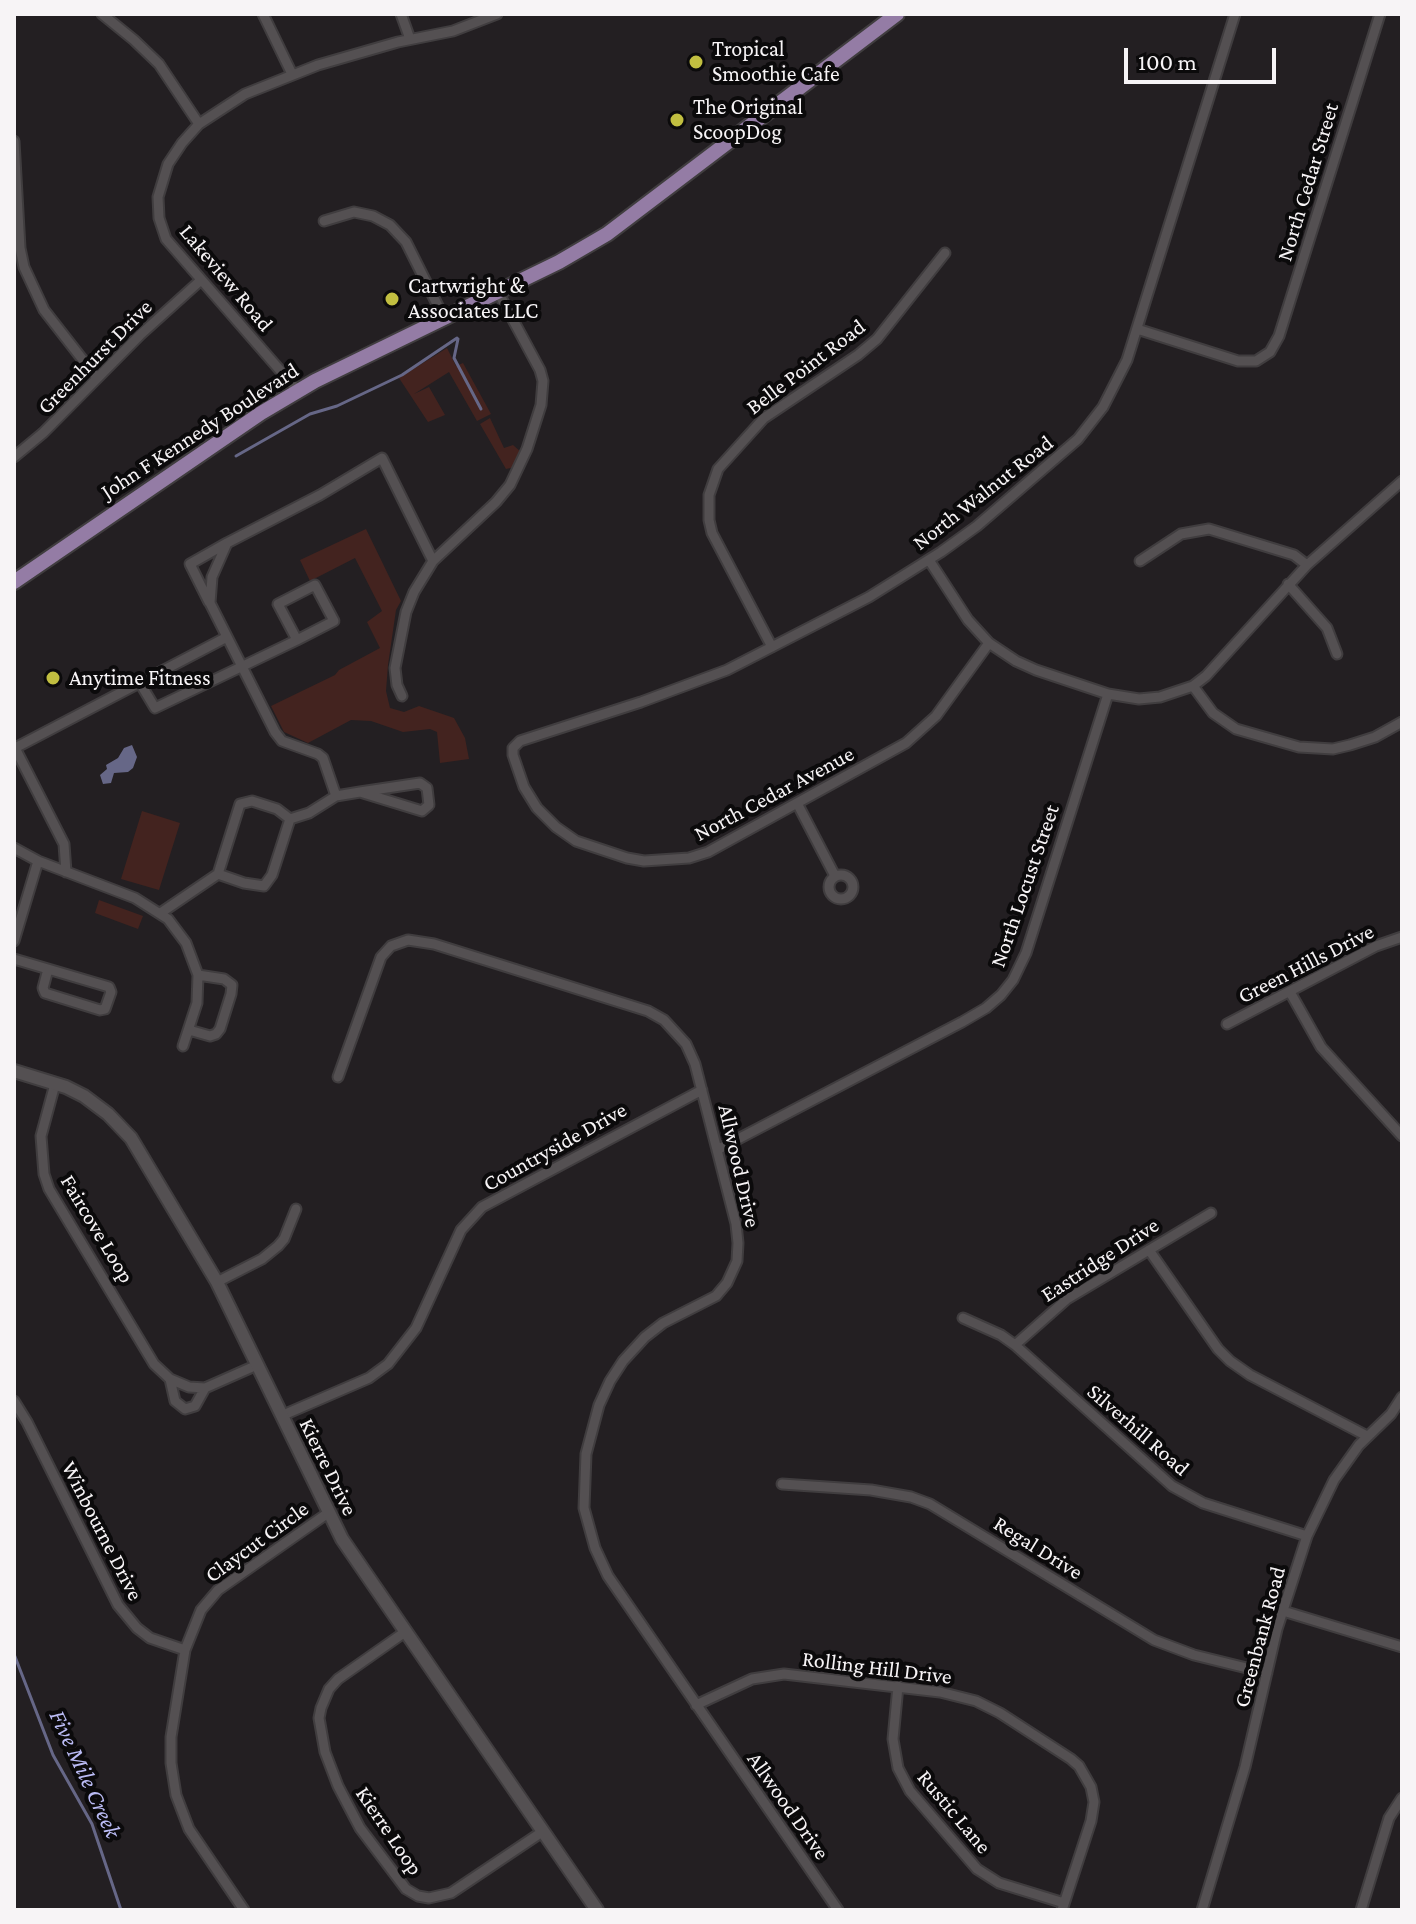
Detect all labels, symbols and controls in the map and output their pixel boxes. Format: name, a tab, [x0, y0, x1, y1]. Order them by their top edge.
scale bar	[1128, 32, 1280, 82]
place label: Tropical Smoothie Cafe	[712, 36, 840, 88]
text: 100 m	[1138, 48, 1197, 75]
marker: Tropical Smoothie Cafe	[687, 53, 705, 71]
place label: The Original ScoopDog	[693, 94, 803, 146]
street label: North Cedar Street	[1271, 100, 1345, 264]
marker: The Original ScoopDog	[668, 111, 686, 129]
street label: Lakeview Road	[174, 219, 278, 337]
place label: Cartwright & Associates LLC	[408, 273, 538, 324]
marker: Cartwright & Associates LLC	[383, 290, 401, 308]
street label: Greenhurst Drive	[32, 294, 158, 420]
street label: Belle Point Road	[741, 314, 871, 420]
street label: John F Kennedy Boulevard	[96, 357, 304, 505]
street label: North Walnut Road	[908, 430, 1058, 556]
place label: Anytime Fitness	[69, 665, 211, 691]
marker: Anytime Fitness	[44, 669, 62, 687]
street label: North Cedar Avenue	[690, 741, 858, 847]
street label: North Locust Street	[985, 801, 1065, 971]
street label: Green Hills Drive	[1234, 918, 1378, 1010]
street label: Countryside Drive	[479, 1097, 631, 1197]
street label: Allwood Drive	[712, 1102, 766, 1230]
street label: Faircove Loop	[54, 1170, 140, 1288]
street label: Eastridge Drive	[1036, 1212, 1164, 1308]
street label: Silverhill Road	[1081, 1378, 1195, 1482]
street label: Kierre Drive	[293, 1414, 363, 1520]
street label: Winbourne Drive	[56, 1457, 148, 1605]
street label: Claycut Circle	[200, 1496, 314, 1588]
street label: Regal Drive	[989, 1510, 1087, 1586]
street label: Greenbank Road	[1228, 1564, 1292, 1710]
street label: Rolling Hill Drive	[801, 1646, 953, 1690]
water label: Five Mile Creek	[43, 1705, 127, 1843]
street label: Allwood Drive	[741, 1747, 835, 1865]
street label: Rustic Lane	[911, 1765, 997, 1859]
street label: Kierre Loop	[350, 1782, 428, 1880]

